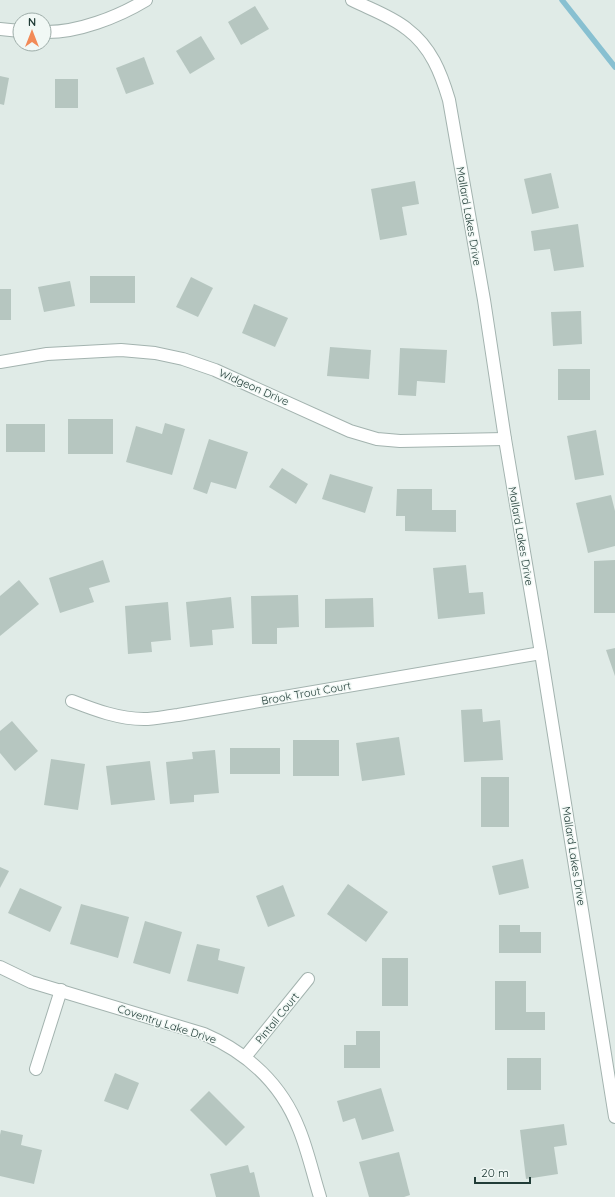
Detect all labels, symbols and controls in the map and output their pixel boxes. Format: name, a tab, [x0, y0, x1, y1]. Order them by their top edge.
north arrow	[12, 12, 52, 52]
text: N	[28, 15, 36, 29]
street label: Mallard Lakes Drive	[453, 165, 485, 267]
street label: Widgeon Drive	[217, 365, 291, 409]
street label: Mallard Lakes Drive	[505, 485, 537, 587]
street label: Brook Trout Court	[260, 678, 352, 708]
street label: Mallard Lakes Drive	[559, 805, 589, 907]
street label: Pintail Court	[252, 989, 302, 1046]
street label: Coventry Lake Drive	[116, 1001, 218, 1047]
scale bar	[475, 1159, 530, 1185]
text: 20 m	[481, 1165, 509, 1180]

